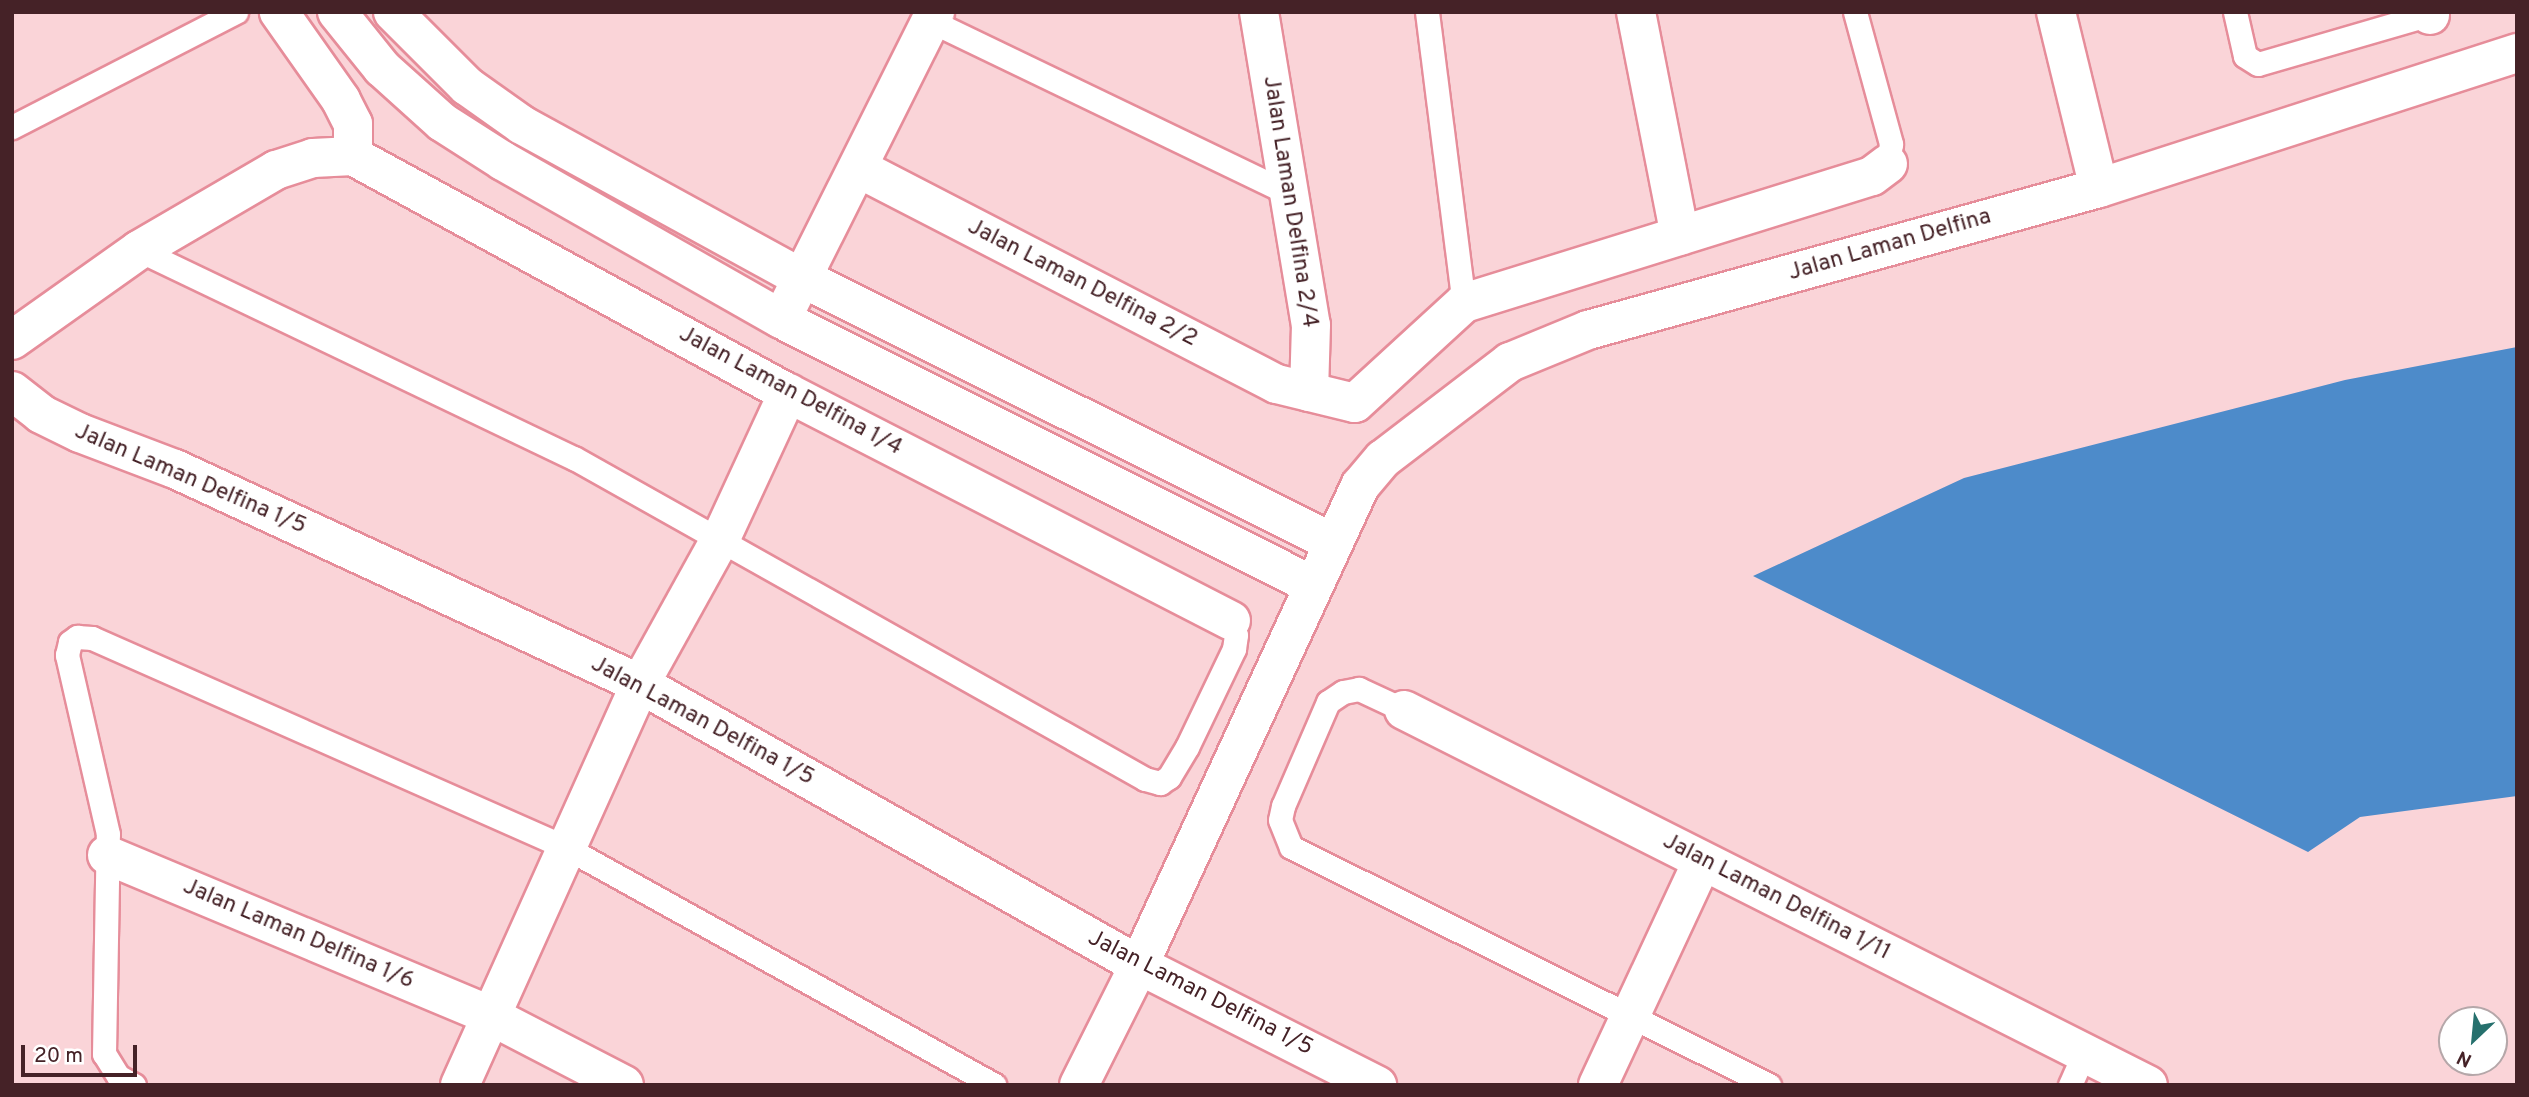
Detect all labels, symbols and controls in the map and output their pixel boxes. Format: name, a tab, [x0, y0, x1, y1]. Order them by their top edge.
street label: Jalan Laman Delfina 2/4	[1255, 74, 1323, 330]
street label: Jalan Laman Delfina	[1785, 204, 1995, 288]
street label: Jalan Laman Delfina 2/2	[962, 214, 1202, 354]
street label: Jalan Laman Delfina 1/4	[674, 321, 906, 463]
street label: Jalan Laman Delfina 1/5	[70, 419, 310, 541]
street label: Jalan Laman Delfina 1/5	[586, 651, 818, 793]
street label: Jalan Laman Delfina 1/11	[1657, 829, 1895, 967]
street label: Jalan Laman Delfina 1/6	[178, 874, 418, 996]
street label: Jalan Laman Delfina 1/5	[1083, 925, 1317, 1063]
north arrow	[2438, 1006, 2508, 1076]
scale bar	[24, 1030, 140, 1074]
text: 20 m	[34, 1043, 83, 1070]
text: N	[2453, 1044, 2476, 1072]

